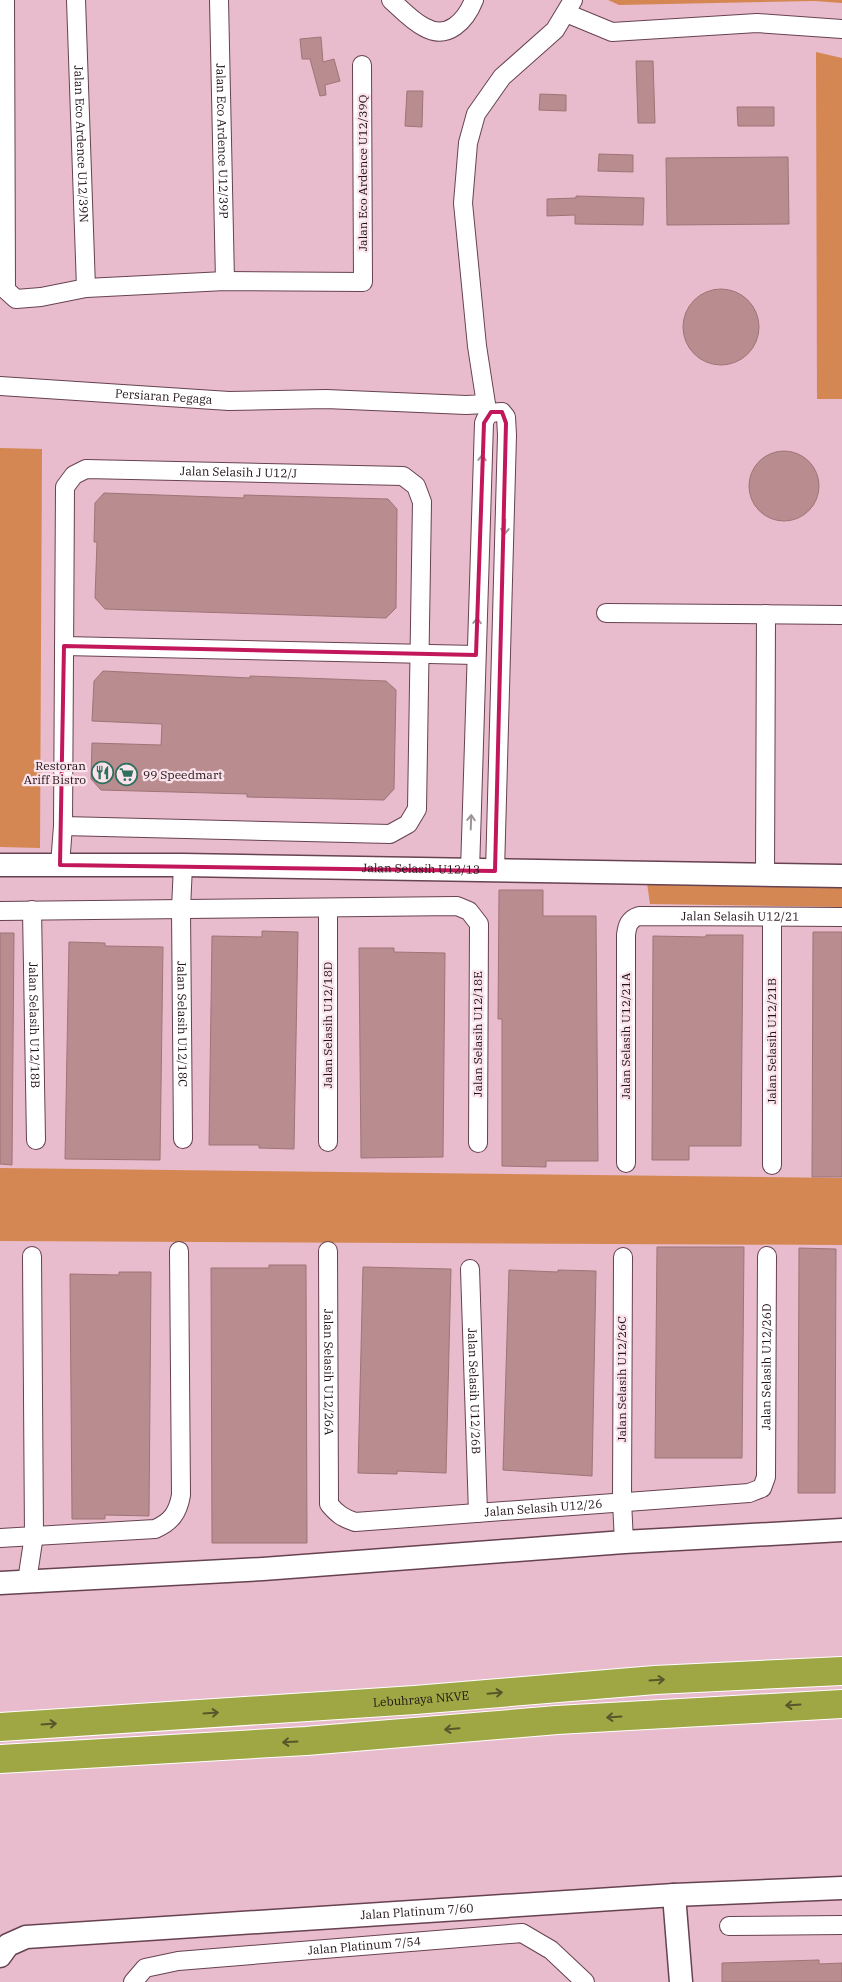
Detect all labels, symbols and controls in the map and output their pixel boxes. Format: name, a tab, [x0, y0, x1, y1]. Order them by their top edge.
street label: Jalan Eco Ardence U12/39P	[213, 63, 232, 219]
street label: Jalan Eco Ardence U12/39N	[71, 65, 92, 223]
street label: Jalan Eco Ardence U12/39Q	[355, 95, 370, 251]
street label: Persiaran Pegaga	[115, 386, 213, 407]
one-way arrow	[477, 454, 487, 470]
street label: Jalan Selasih J U12/J	[180, 463, 297, 481]
one-way arrow	[500, 519, 509, 535]
one-way arrow	[473, 617, 482, 633]
place label: Restoran Ariff Bistro	[24, 758, 86, 787]
restaurant icon: Restoran Ariff Bistro	[90, 761, 114, 785]
supermarket icon: 99 Speedmart	[115, 763, 139, 787]
place label: 99 Speedmart	[143, 767, 223, 782]
one-way arrow	[467, 814, 476, 830]
street label: Jalan Selasih U12/13	[362, 860, 480, 877]
street label: Jalan Selasih U12/21	[681, 908, 799, 924]
street label: Jalan Selasih U12/18C	[174, 961, 191, 1087]
street label: Jalan Selasih U12/18B	[26, 962, 43, 1088]
street label: Jalan Selasih U12/18D	[320, 962, 335, 1088]
street label: Jalan Selasih U12/18E	[470, 971, 485, 1097]
street label: Jalan Selasih U12/21A	[618, 972, 633, 1099]
street label: Jalan Selasih U12/21B	[764, 978, 779, 1104]
street label: Jalan Selasih U12/26D	[758, 1303, 774, 1430]
street label: Jalan Selasih U12/26A	[321, 1309, 337, 1436]
street label: Jalan Selasih U12/26C	[614, 1316, 629, 1442]
street label: Jalan Selasih U12/26B	[465, 1328, 484, 1454]
street label: Jalan Selasih U12/26	[484, 1496, 603, 1519]
one-way arrow	[649, 1676, 665, 1685]
street label: Lebuhraya NKVE	[372, 1688, 470, 1710]
one-way arrow	[487, 1689, 503, 1698]
one-way arrow	[786, 1701, 802, 1710]
one-way arrow	[203, 1709, 219, 1718]
one-way arrow	[606, 1712, 622, 1721]
one-way arrow	[40, 1719, 56, 1728]
one-way arrow	[444, 1724, 460, 1734]
one-way arrow	[282, 1738, 298, 1747]
street label: Jalan Platinum 7/60	[360, 1900, 474, 1922]
street label: Jalan Platinum 7/54	[307, 1933, 421, 1957]

